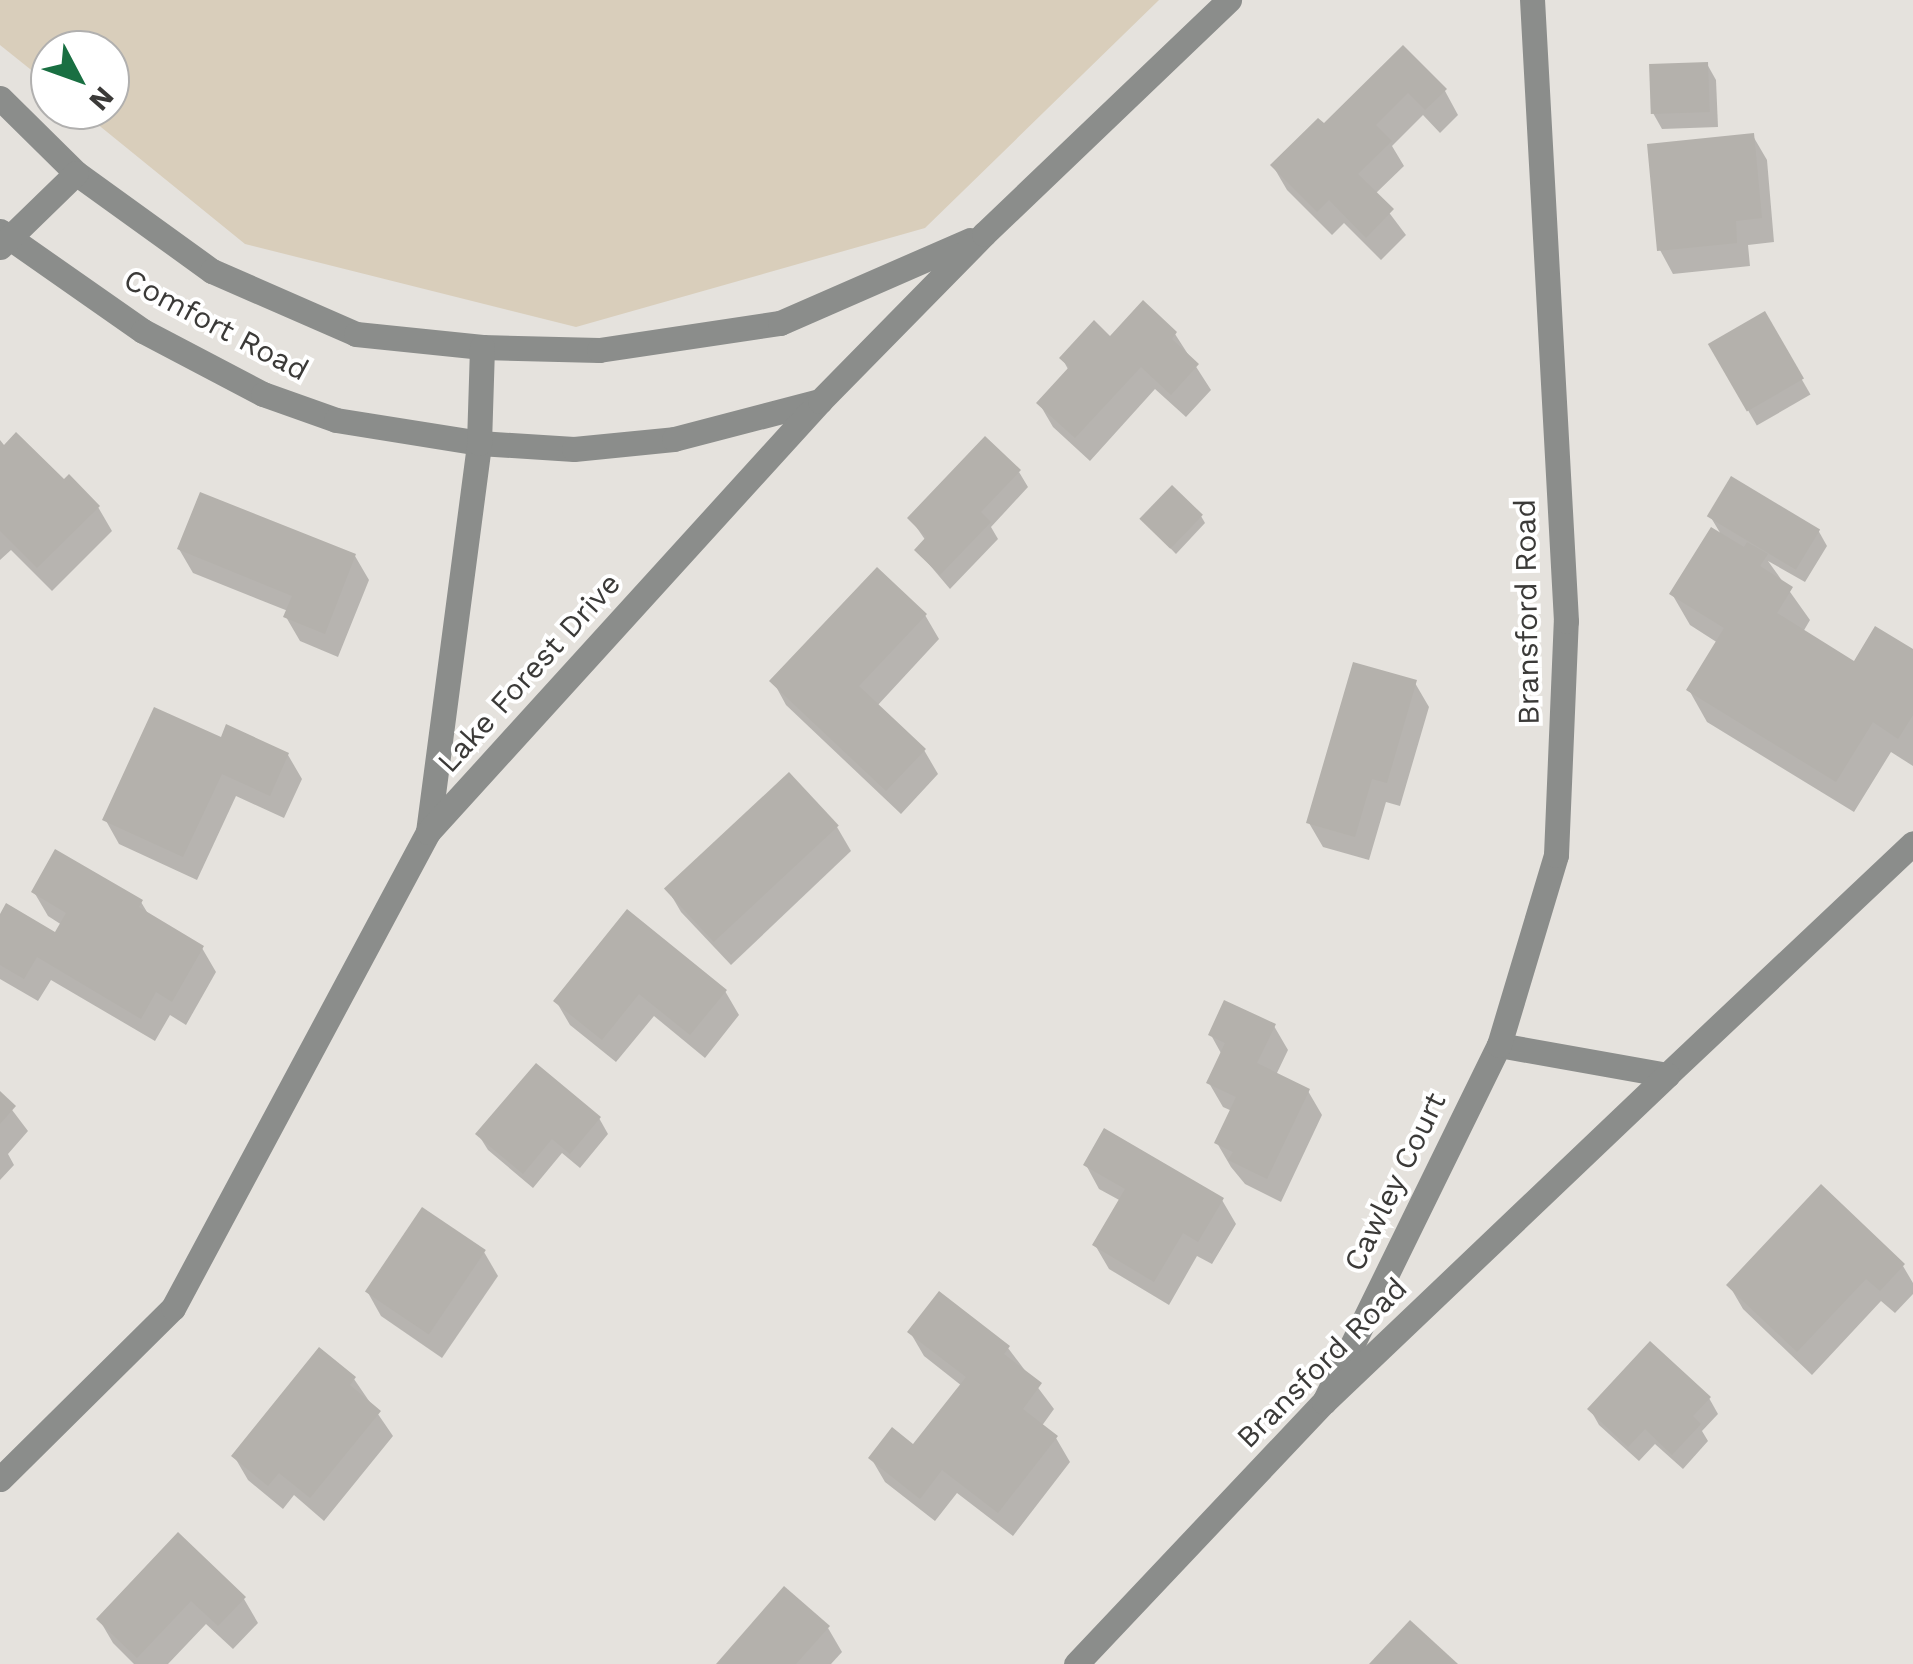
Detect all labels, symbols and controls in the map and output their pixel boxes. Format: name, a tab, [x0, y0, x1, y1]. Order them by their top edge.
north arrow	[30, 30, 130, 130]
text: N	[82, 80, 121, 117]
street label: Comfort Road	[118, 261, 314, 389]
street label: Bransford Road	[1507, 499, 1547, 725]
street label: Lake Forest Drive	[430, 566, 628, 780]
street label: Cawley Court	[1336, 1087, 1454, 1277]
street label: Bransford Road	[1229, 1270, 1415, 1456]

